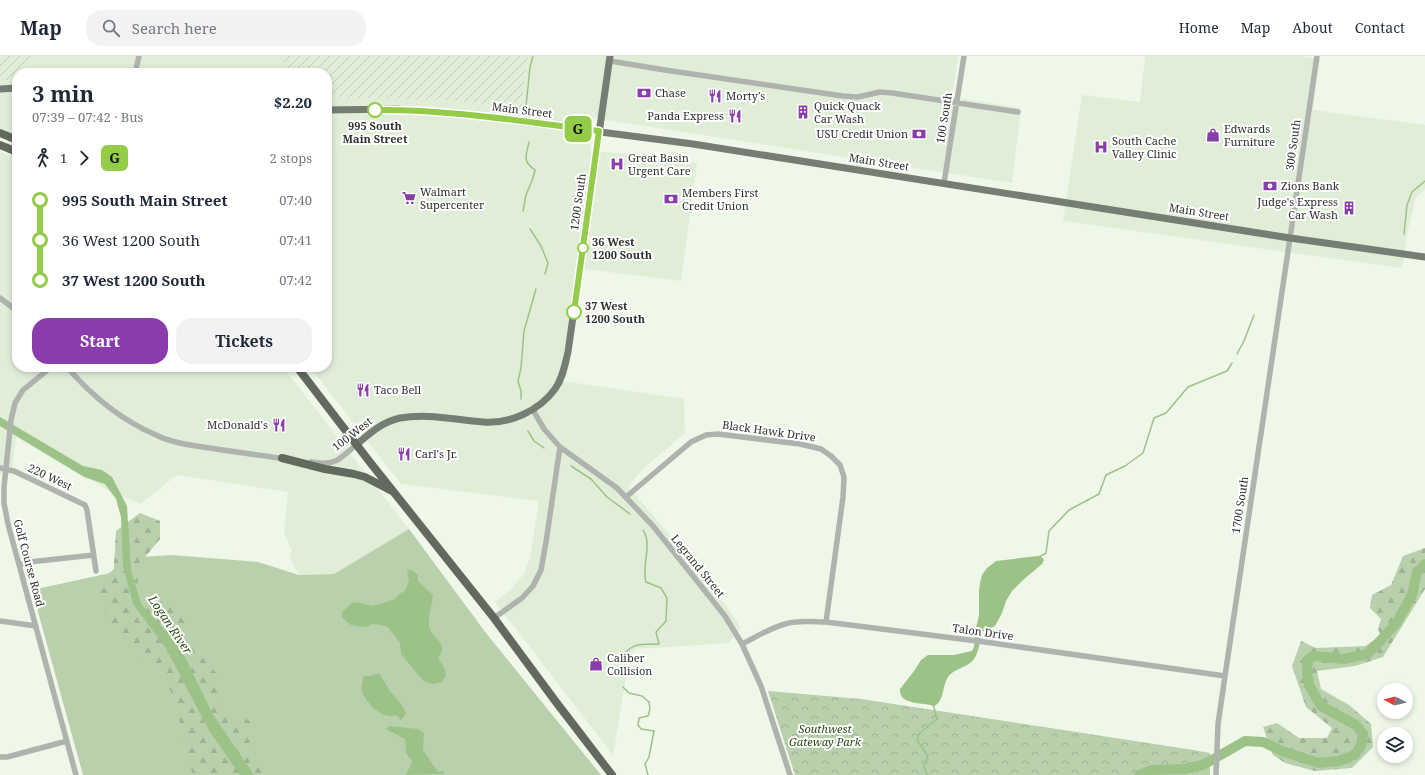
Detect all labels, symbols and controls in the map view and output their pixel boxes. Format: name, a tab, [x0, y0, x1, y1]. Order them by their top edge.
search box	[86, 10, 366, 46]
text: Map	[20, 15, 62, 41]
icon: search	[100, 17, 122, 39]
text: Search here	[132, 18, 217, 38]
text: Home	[1179, 18, 1219, 37]
text: Map	[1241, 18, 1270, 37]
text: About	[1292, 18, 1333, 37]
text: Contact	[1355, 18, 1405, 37]
text: 3 min	[32, 78, 94, 108]
bank icon: Chase	[636, 85, 652, 101]
place label: Chase	[655, 85, 686, 100]
restaurant icon: Morty's	[707, 88, 723, 104]
place label: Morty's	[726, 88, 765, 103]
street label: 100 South	[932, 91, 955, 145]
text: $2.20	[274, 92, 312, 112]
street label: Main Street	[491, 98, 553, 121]
place label: Quick Quack Car Wash	[814, 98, 881, 126]
marker: 995 South Main Street	[367, 102, 383, 118]
building icon: Quick Quack Car Wash	[795, 104, 811, 120]
text: 07:39 – 07:42 · Bus	[32, 108, 143, 126]
place label: Panda Express	[647, 108, 724, 123]
restaurant icon: Panda Express	[727, 108, 743, 124]
line badge: G	[565, 116, 591, 142]
place label: 995 South Main Street	[343, 118, 408, 146]
street label: 300 South	[1281, 118, 1304, 171]
text: G	[573, 119, 583, 138]
place label: Edwards Furniture	[1224, 121, 1275, 149]
place label: USU Credit Union	[817, 126, 908, 141]
bank icon: USU Credit Union	[911, 126, 927, 142]
shop icon: Edwards Furniture	[1205, 127, 1221, 143]
place label: South Cache Valley Clinic	[1112, 133, 1176, 161]
hospital icon: South Cache Valley Clinic	[1093, 139, 1109, 155]
icon: walk	[32, 147, 54, 169]
icon: forward	[73, 147, 95, 169]
text: G	[109, 148, 120, 167]
text: 1	[60, 149, 67, 167]
text: 2 stops	[270, 149, 312, 167]
street label: Main Street	[848, 149, 910, 174]
place label: Great Basin Urgent Care	[628, 150, 691, 178]
hospital icon: Great Basin Urgent Care	[609, 156, 625, 172]
street label: 1200 South	[566, 172, 589, 232]
bank icon: Zions Bank	[1262, 178, 1278, 194]
place label: Zions Bank	[1281, 178, 1340, 193]
place label: Walmart Supercenter	[420, 184, 485, 212]
place label: Members First Credit Union	[682, 185, 758, 213]
text: 995 South Main Street	[62, 190, 228, 210]
supermarket icon: Walmart Supercenter	[401, 190, 417, 206]
text: 07:40	[279, 191, 312, 209]
bank icon: Members First Credit Union	[663, 191, 679, 207]
place label: Judge's Express Car Wash	[1256, 194, 1338, 222]
street label: Main Street	[1168, 199, 1230, 224]
building icon: Judge's Express Car Wash	[1341, 200, 1357, 216]
text: 36 West 1200 South	[62, 230, 200, 250]
text: 07:41	[279, 231, 312, 249]
place label: 36 West 1200 South	[592, 234, 653, 262]
marker: 36 West 1200 South	[577, 242, 589, 254]
text: 37 West 1200 South	[62, 270, 206, 290]
text: 07:42	[279, 271, 312, 289]
place label: 37 West 1200 South	[585, 298, 646, 326]
marker: 37 West 1200 South	[566, 304, 582, 320]
button: Start	[32, 318, 168, 364]
button: Tickets	[176, 318, 312, 364]
restaurant icon: Taco Bell	[355, 382, 371, 398]
place label: Taco Bell	[374, 382, 422, 397]
street label: 100 West	[329, 413, 375, 454]
place label: McDonald's	[207, 417, 268, 432]
restaurant icon: McDonald's	[271, 417, 287, 433]
street label: Black Hawk Drive	[721, 417, 817, 444]
restaurant icon: Carl's Jr.	[396, 446, 412, 462]
place label: Carl's Jr.	[415, 446, 457, 461]
street label: 220 West	[26, 460, 75, 493]
street label: 1700 South	[1228, 475, 1251, 535]
street label: Golf Course Road	[11, 517, 48, 609]
street label: Legrand Street	[668, 531, 729, 600]
water label: Logan River	[144, 591, 197, 658]
street label: Talon Drive	[952, 620, 1015, 643]
place label: Caliber Collision	[607, 650, 652, 678]
shop icon: Caliber Collision	[588, 656, 604, 672]
north arrow	[1377, 683, 1413, 719]
map controls	[1377, 683, 1413, 763]
park label: Southwest Gateway Park	[789, 721, 862, 749]
button: layers	[1377, 727, 1413, 763]

